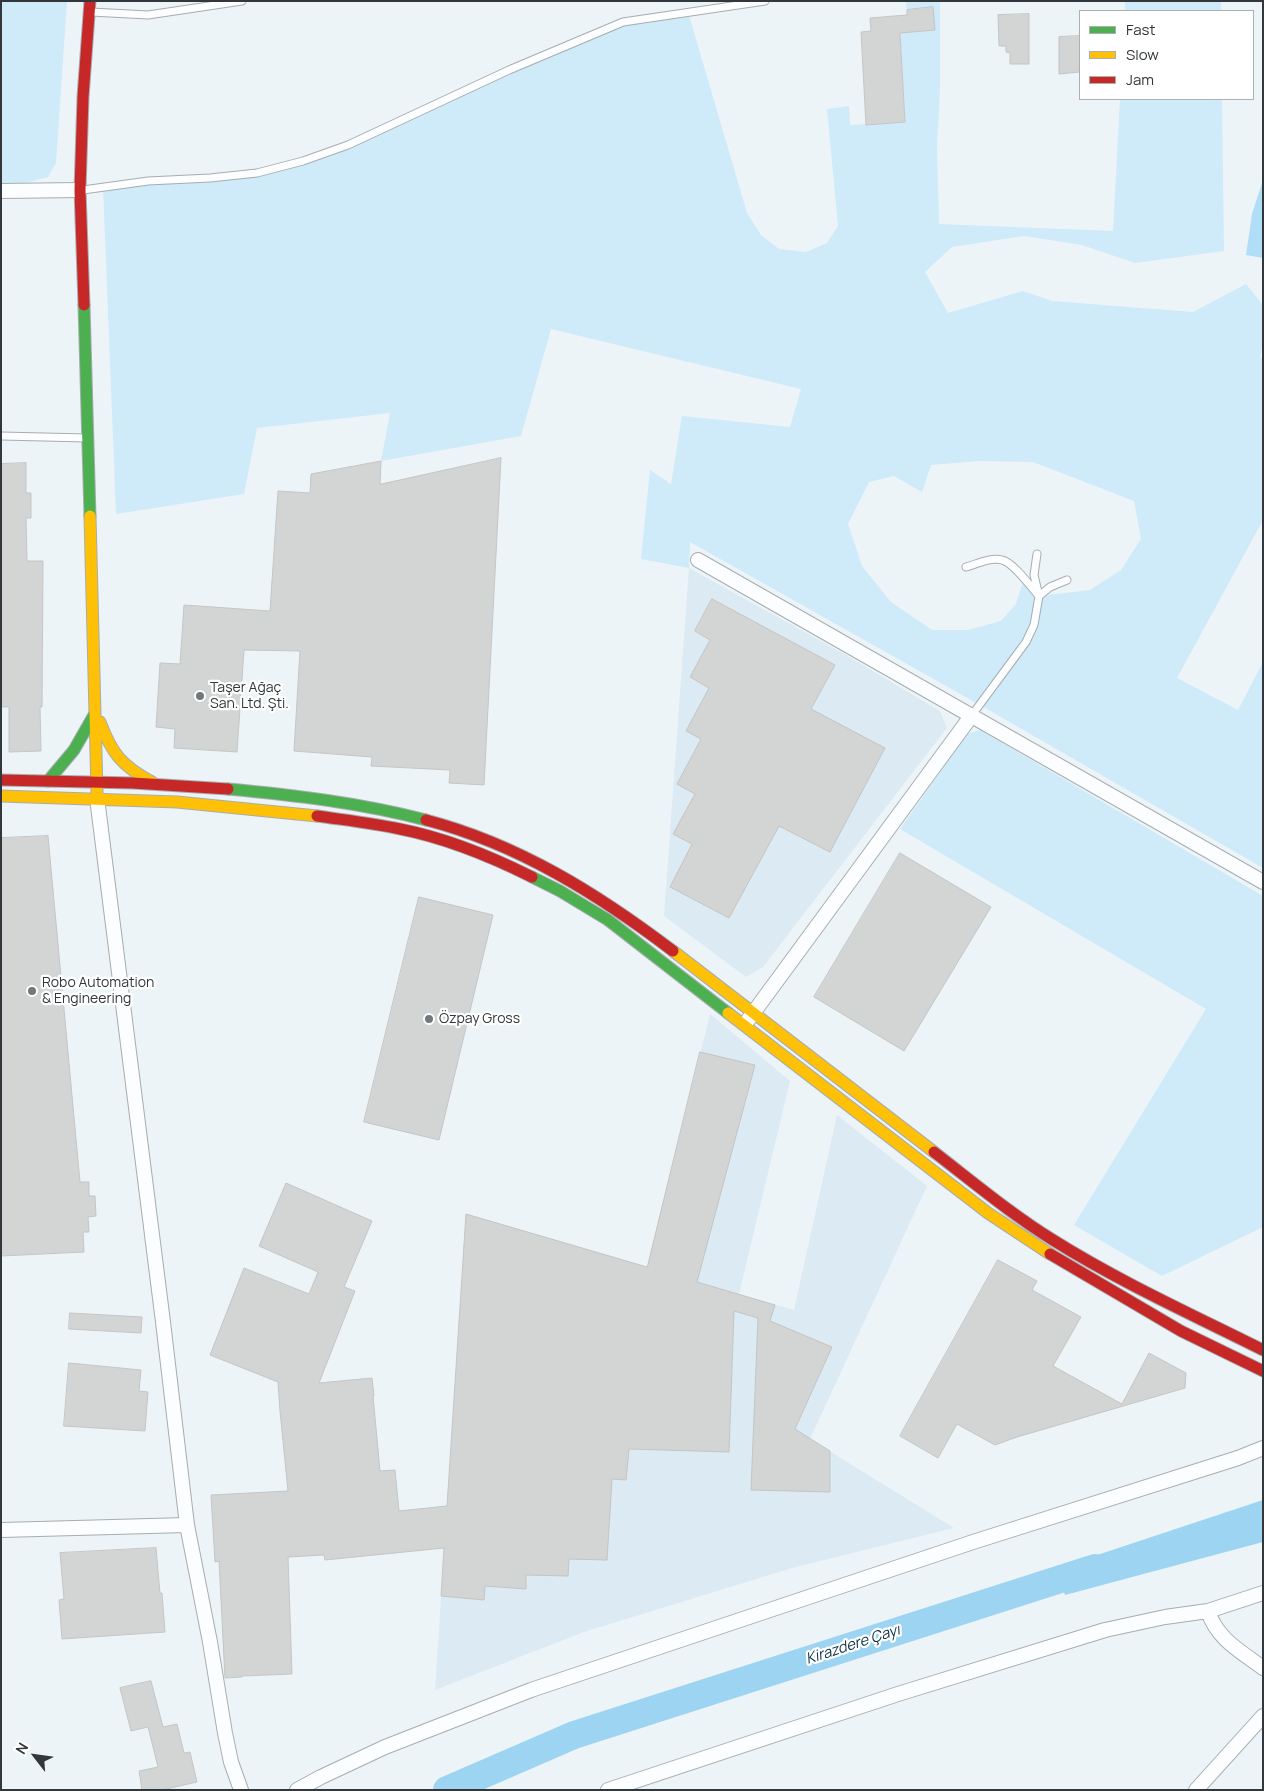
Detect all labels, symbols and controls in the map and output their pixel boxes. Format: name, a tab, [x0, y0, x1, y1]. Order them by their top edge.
legend	[1079, 10, 1254, 100]
text: Fast	[1126, 19, 1155, 40]
text: Slow	[1126, 44, 1159, 65]
text: Jam	[1126, 69, 1154, 90]
place label: Taşer Ağaç San. Ltd. Şti.	[210, 680, 289, 712]
marker: Taşer Ağaç San. Ltd. Şti.	[194, 690, 206, 702]
place label: Robo Automation & Engineering	[42, 975, 154, 1008]
marker: Robo Automation & Engineering	[26, 985, 38, 997]
place label: Özpay Gross	[439, 1011, 520, 1027]
marker: Özpay Gross	[423, 1013, 435, 1025]
water label: Kirazdere Çayı	[804, 1621, 902, 1669]
north arrow	[10, 1731, 60, 1781]
text: N	[11, 1739, 32, 1757]

